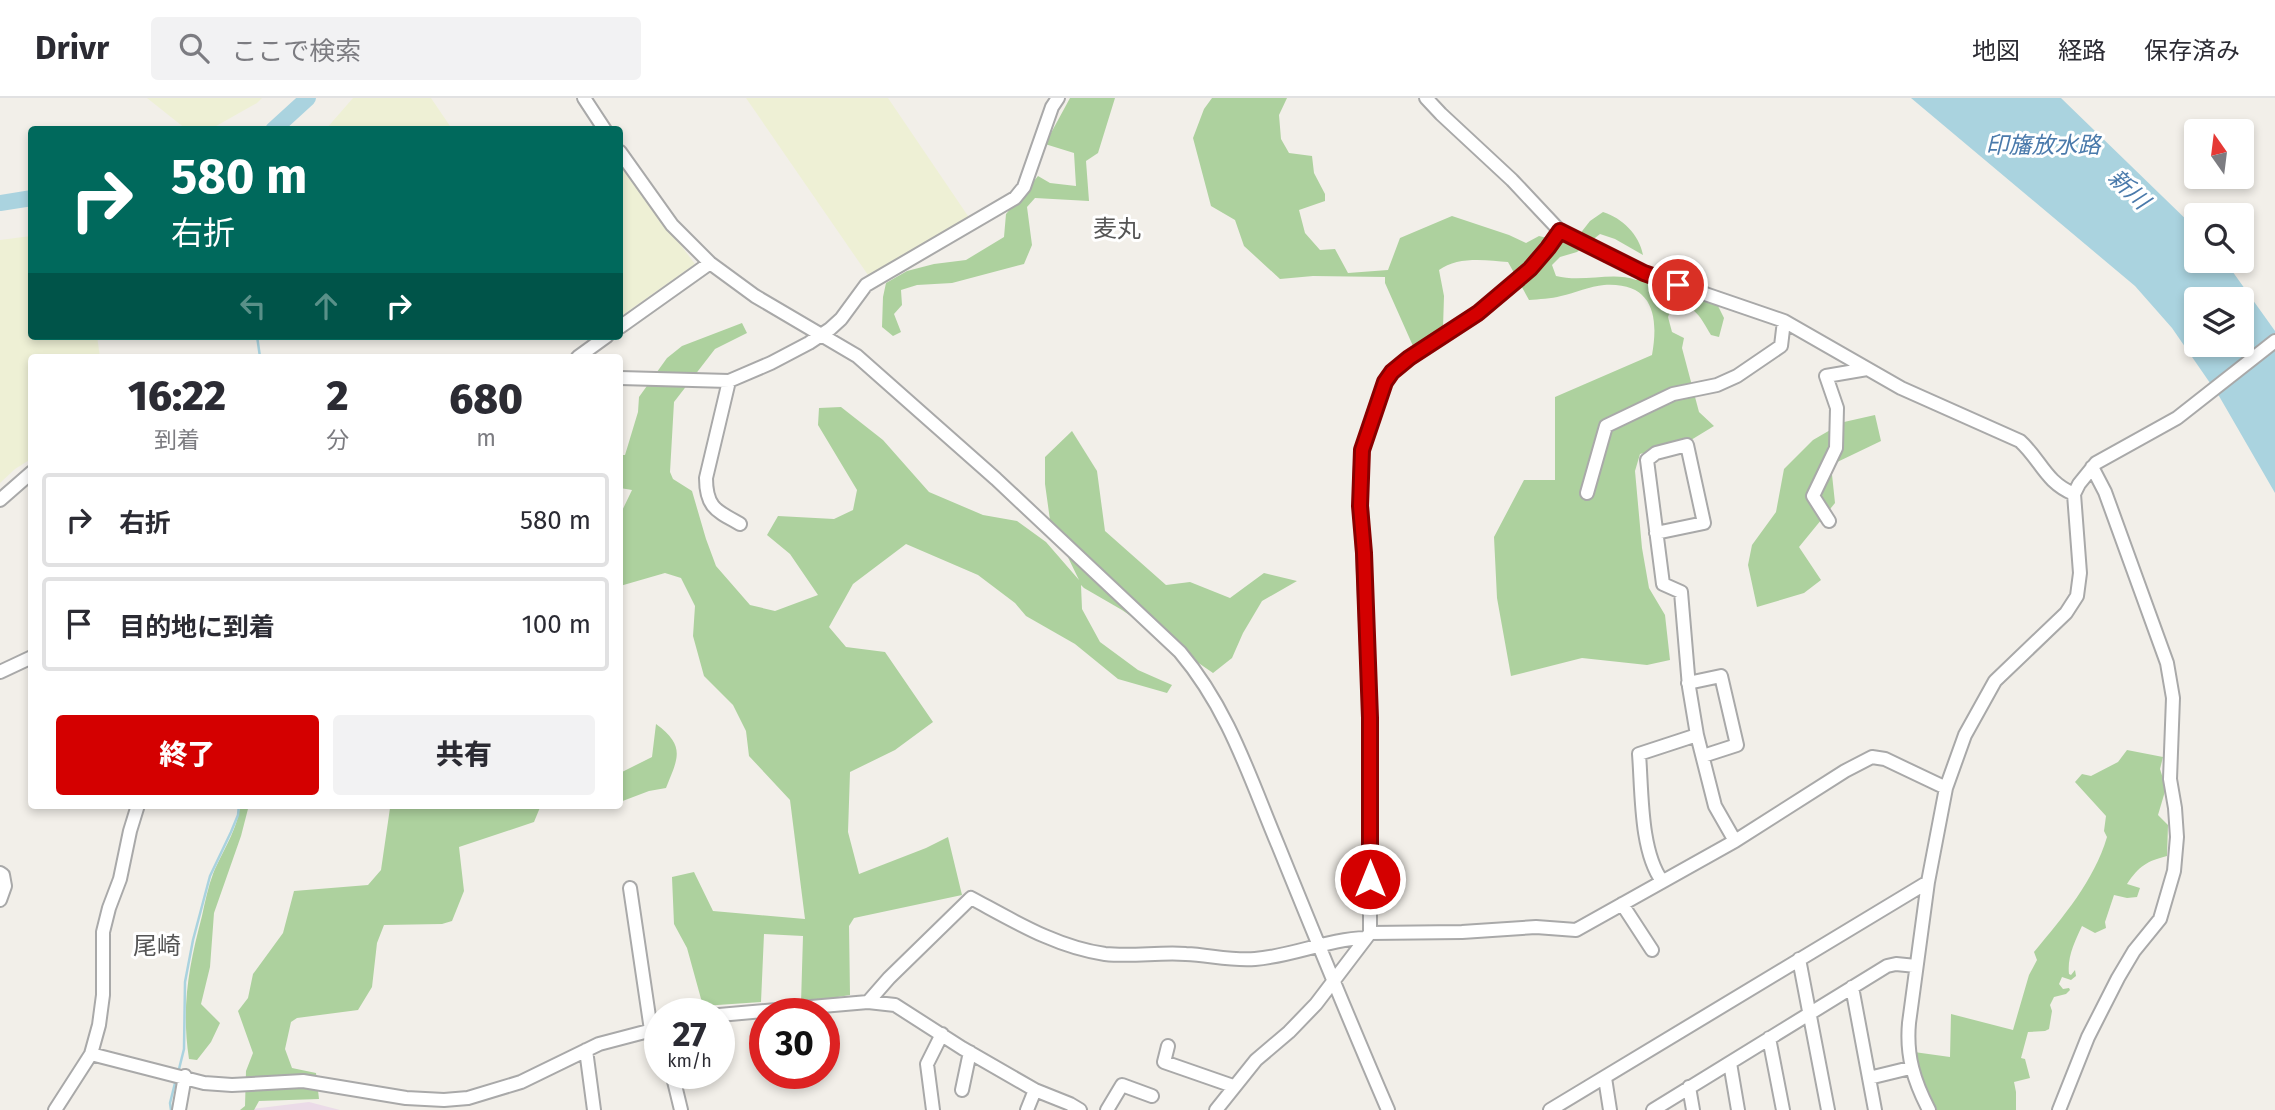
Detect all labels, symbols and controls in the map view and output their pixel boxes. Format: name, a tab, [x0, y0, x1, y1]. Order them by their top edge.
search box	[151, 17, 641, 80]
text: Drivr	[35, 28, 109, 68]
icon: search	[175, 29, 213, 67]
text: ここで検索	[231, 36, 361, 67]
text: 地図	[1972, 37, 2020, 65]
text: 経路	[2058, 37, 2106, 65]
text: 保存済み	[2144, 37, 2240, 65]
north arrow	[2184, 119, 2254, 189]
map controls	[2184, 119, 2254, 357]
water label: 印旛放水路	[1986, 131, 2103, 159]
text: 580 m	[171, 147, 307, 206]
icon: right	[56, 154, 147, 245]
water label: 新川	[2103, 163, 2158, 217]
button: search	[2184, 203, 2254, 273]
text: 右折	[171, 214, 235, 252]
district label: 麦丸	[1093, 215, 1141, 243]
pin	[1648, 255, 1708, 315]
icon: arrive	[1659, 266, 1697, 304]
icon: left	[234, 287, 272, 325]
icon: ahead	[307, 287, 345, 325]
icon: right	[380, 287, 418, 325]
button: layers	[2184, 287, 2254, 357]
text: 16:22	[128, 371, 226, 421]
text: 2	[327, 371, 349, 421]
text: 680	[449, 374, 523, 424]
text: m	[476, 424, 496, 452]
text: 到着	[154, 426, 200, 454]
text: 分	[326, 426, 349, 454]
icon: right	[60, 501, 98, 539]
text: 580 m	[520, 505, 591, 536]
text: 右折	[119, 508, 171, 539]
icon: arrive	[60, 605, 98, 643]
text: 100 m	[522, 609, 591, 640]
text: 目的地に到着	[119, 612, 275, 643]
button: 終了	[56, 715, 319, 795]
button: 共有	[333, 715, 595, 795]
position arrow	[1333, 842, 1407, 916]
district label: 尾崎	[133, 932, 181, 960]
speed limit sign: 30	[749, 998, 840, 1089]
text: 27	[672, 1013, 707, 1055]
text: km/h	[667, 1050, 712, 1072]

